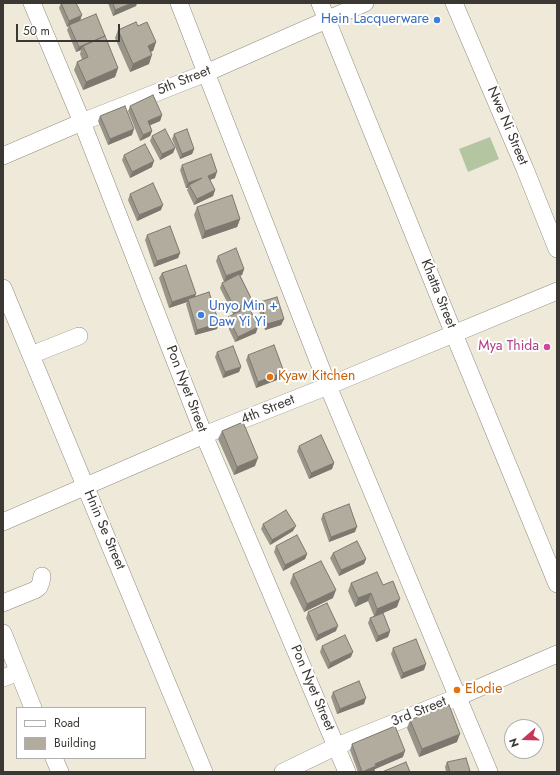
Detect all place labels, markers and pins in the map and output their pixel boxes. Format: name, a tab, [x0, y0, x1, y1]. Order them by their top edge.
place label: Hein Lacquerware	[321, 12, 429, 28]
marker: Hein Lacquerware	[432, 15, 442, 25]
place label: Unyo Min + Daw Yi Yi	[209, 299, 278, 332]
marker: Unyo Min + Daw Yi Yi	[196, 310, 206, 320]
place label: Mya Thida	[478, 339, 539, 355]
marker: Mya Thida	[542, 342, 552, 352]
place label: Kyaw Kitchen	[278, 369, 355, 385]
marker: Kyaw Kitchen	[265, 372, 275, 382]
place label: Elodie	[465, 682, 502, 698]
marker: Elodie	[452, 685, 462, 695]

